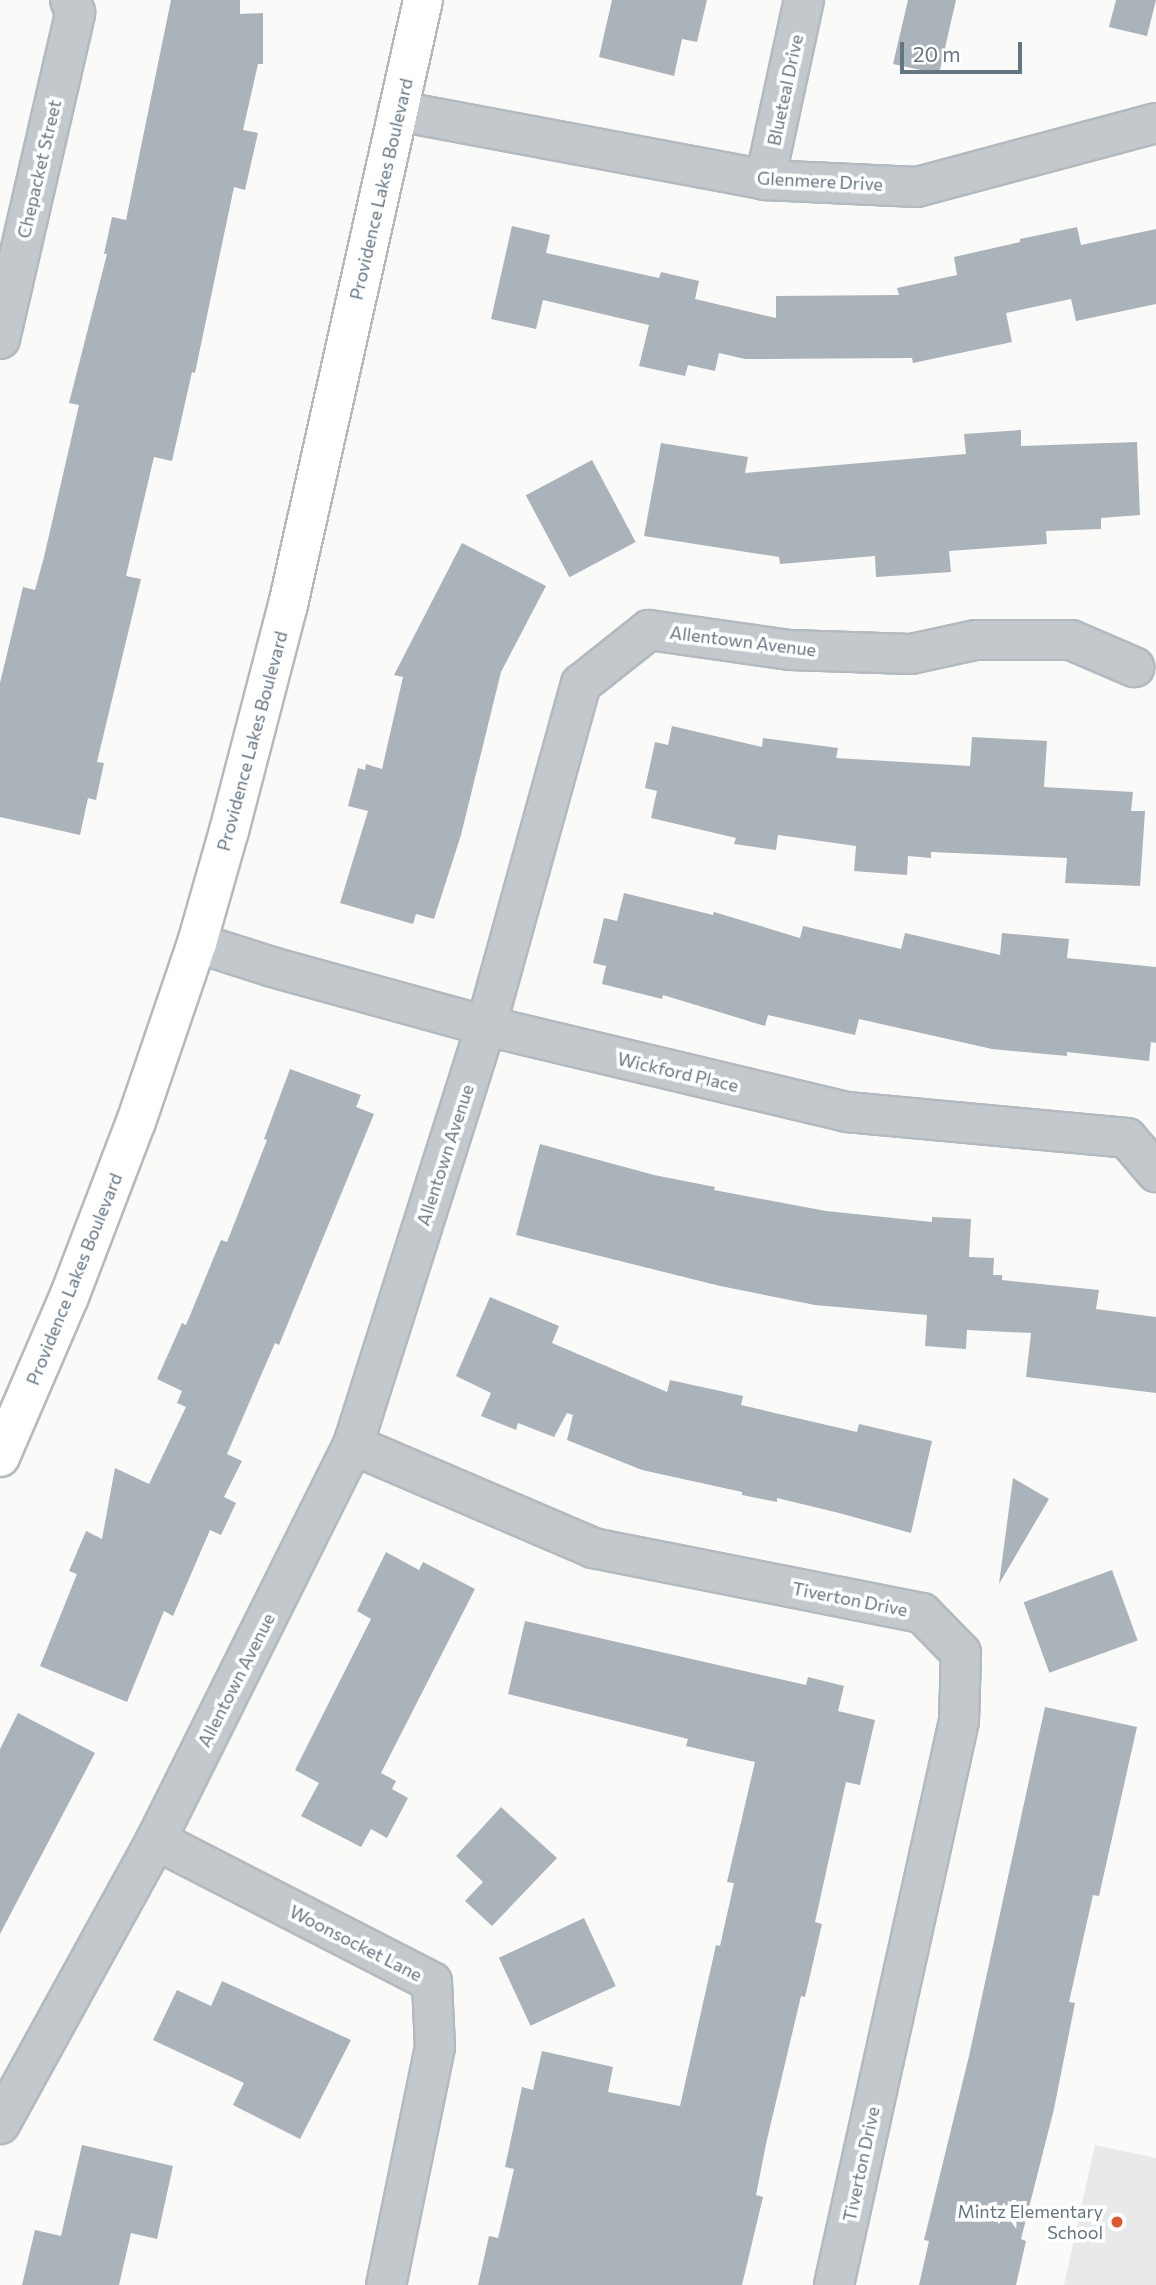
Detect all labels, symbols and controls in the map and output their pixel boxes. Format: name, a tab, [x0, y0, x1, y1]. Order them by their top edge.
scale bar	[904, 28, 1026, 72]
street label: Blueteal Drive	[763, 32, 807, 148]
text: 20 m	[913, 41, 961, 66]
street label: Providence Lakes Boulevard	[345, 76, 417, 302]
street label: Chepacket Street	[13, 98, 65, 240]
street label: Glenmere Drive	[756, 167, 884, 195]
street label: Allentown Avenue	[669, 621, 817, 661]
street label: Providence Lakes Boulevard	[212, 629, 292, 853]
street label: Wickford Place	[615, 1048, 741, 1096]
street label: Allentown Avenue	[412, 1082, 478, 1228]
street label: Providence Lakes Boulevard	[22, 1170, 126, 1388]
street label: Tiverton Drive	[791, 1577, 909, 1621]
street label: Allentown Avenue	[193, 1610, 279, 1750]
street label: Woonsocket Lane	[286, 1900, 426, 1986]
street label: Tiverton Drive	[838, 2105, 884, 2223]
place label: Mintz Elementary School	[957, 2201, 1103, 2244]
marker: Mintz Elementary School	[1109, 2214, 1125, 2230]

